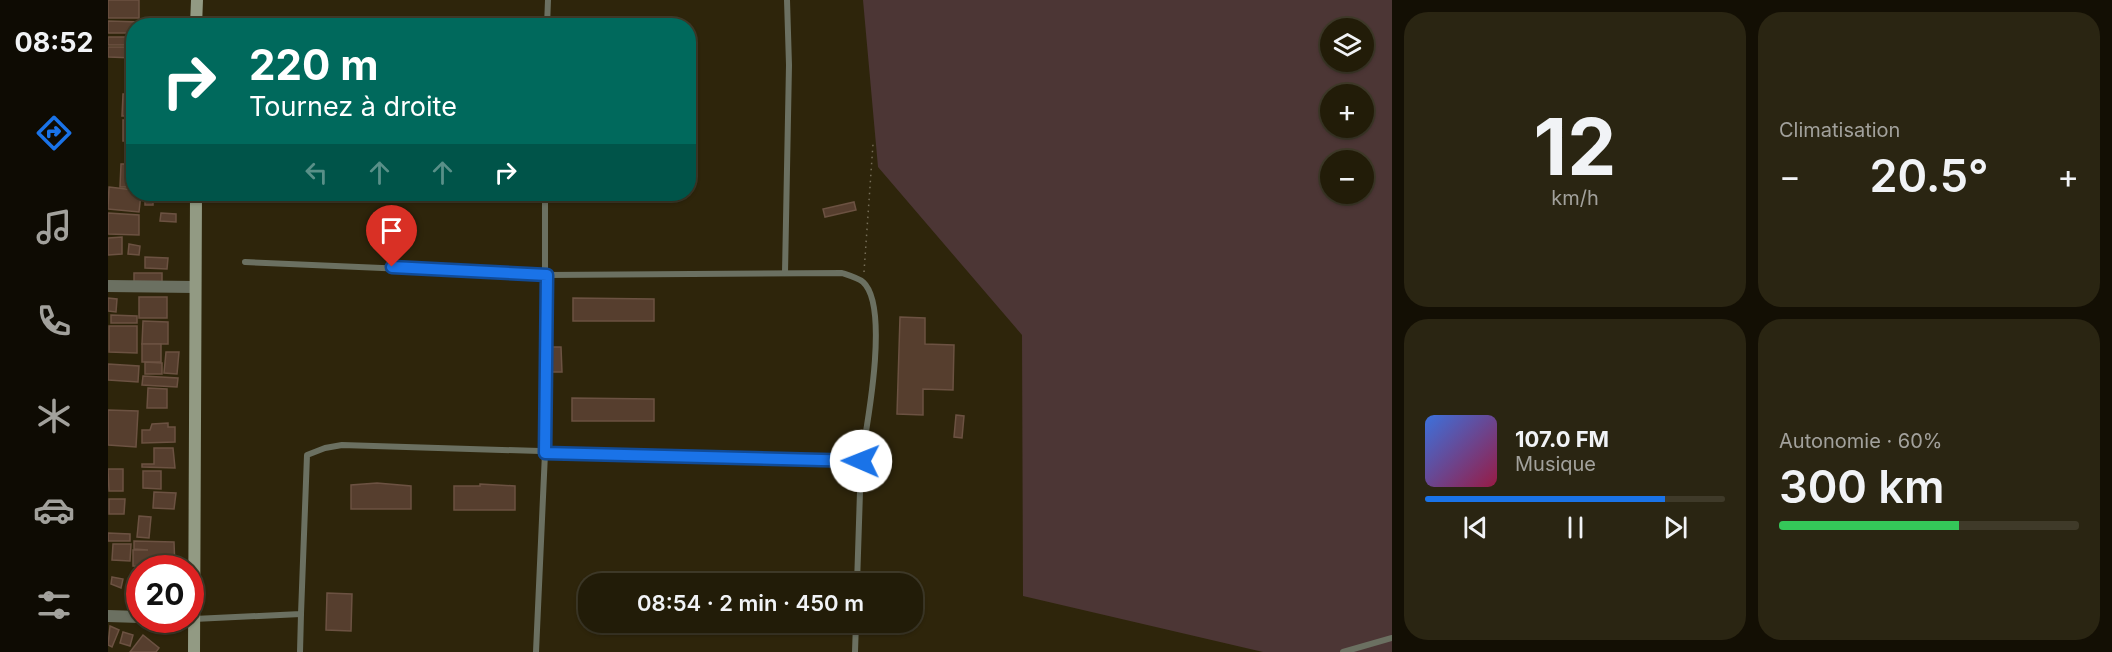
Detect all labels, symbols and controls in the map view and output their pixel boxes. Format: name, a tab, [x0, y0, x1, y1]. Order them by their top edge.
map controls	[1320, 18, 1374, 204]
button: layers	[1320, 18, 1374, 72]
text: 08:52	[14, 26, 94, 59]
text: 220 m	[249, 39, 379, 90]
icon: right	[150, 42, 228, 120]
button: +	[1320, 84, 1374, 138]
text: Tournez à droite	[249, 90, 457, 123]
text: 12	[1534, 99, 1616, 194]
icon: directions	[33, 112, 75, 154]
text: Climatisation	[1779, 118, 1900, 142]
text: 20.5°	[1869, 148, 1989, 203]
button: −	[1320, 150, 1374, 204]
icon: left	[300, 156, 333, 189]
icon: ahead	[363, 156, 396, 189]
icon: ahead	[426, 156, 459, 189]
icon: right	[489, 156, 522, 189]
text: −	[1779, 156, 1801, 196]
text: +	[2057, 156, 2079, 196]
text: km/h	[1551, 186, 1599, 210]
pin	[366, 205, 417, 267]
icon: music	[33, 206, 75, 248]
icon: arrive	[375, 214, 408, 247]
icon: phone	[33, 300, 75, 342]
icon: climate	[33, 395, 75, 437]
text: 107.0 FM	[1515, 426, 1609, 452]
position arrow	[829, 429, 893, 493]
text: Autonomie · 60%	[1779, 429, 1942, 453]
text: Musique	[1515, 452, 1596, 476]
text: 300 km	[1779, 459, 1944, 514]
icon: car	[33, 489, 75, 531]
icon: previous	[1459, 511, 1492, 544]
icon: pause	[1559, 511, 1592, 544]
icon: next	[1659, 511, 1692, 544]
speed limit sign: 20	[126, 555, 204, 633]
icon: filters	[33, 584, 75, 626]
text: 08:54 · 2 min · 450 m	[637, 590, 864, 616]

